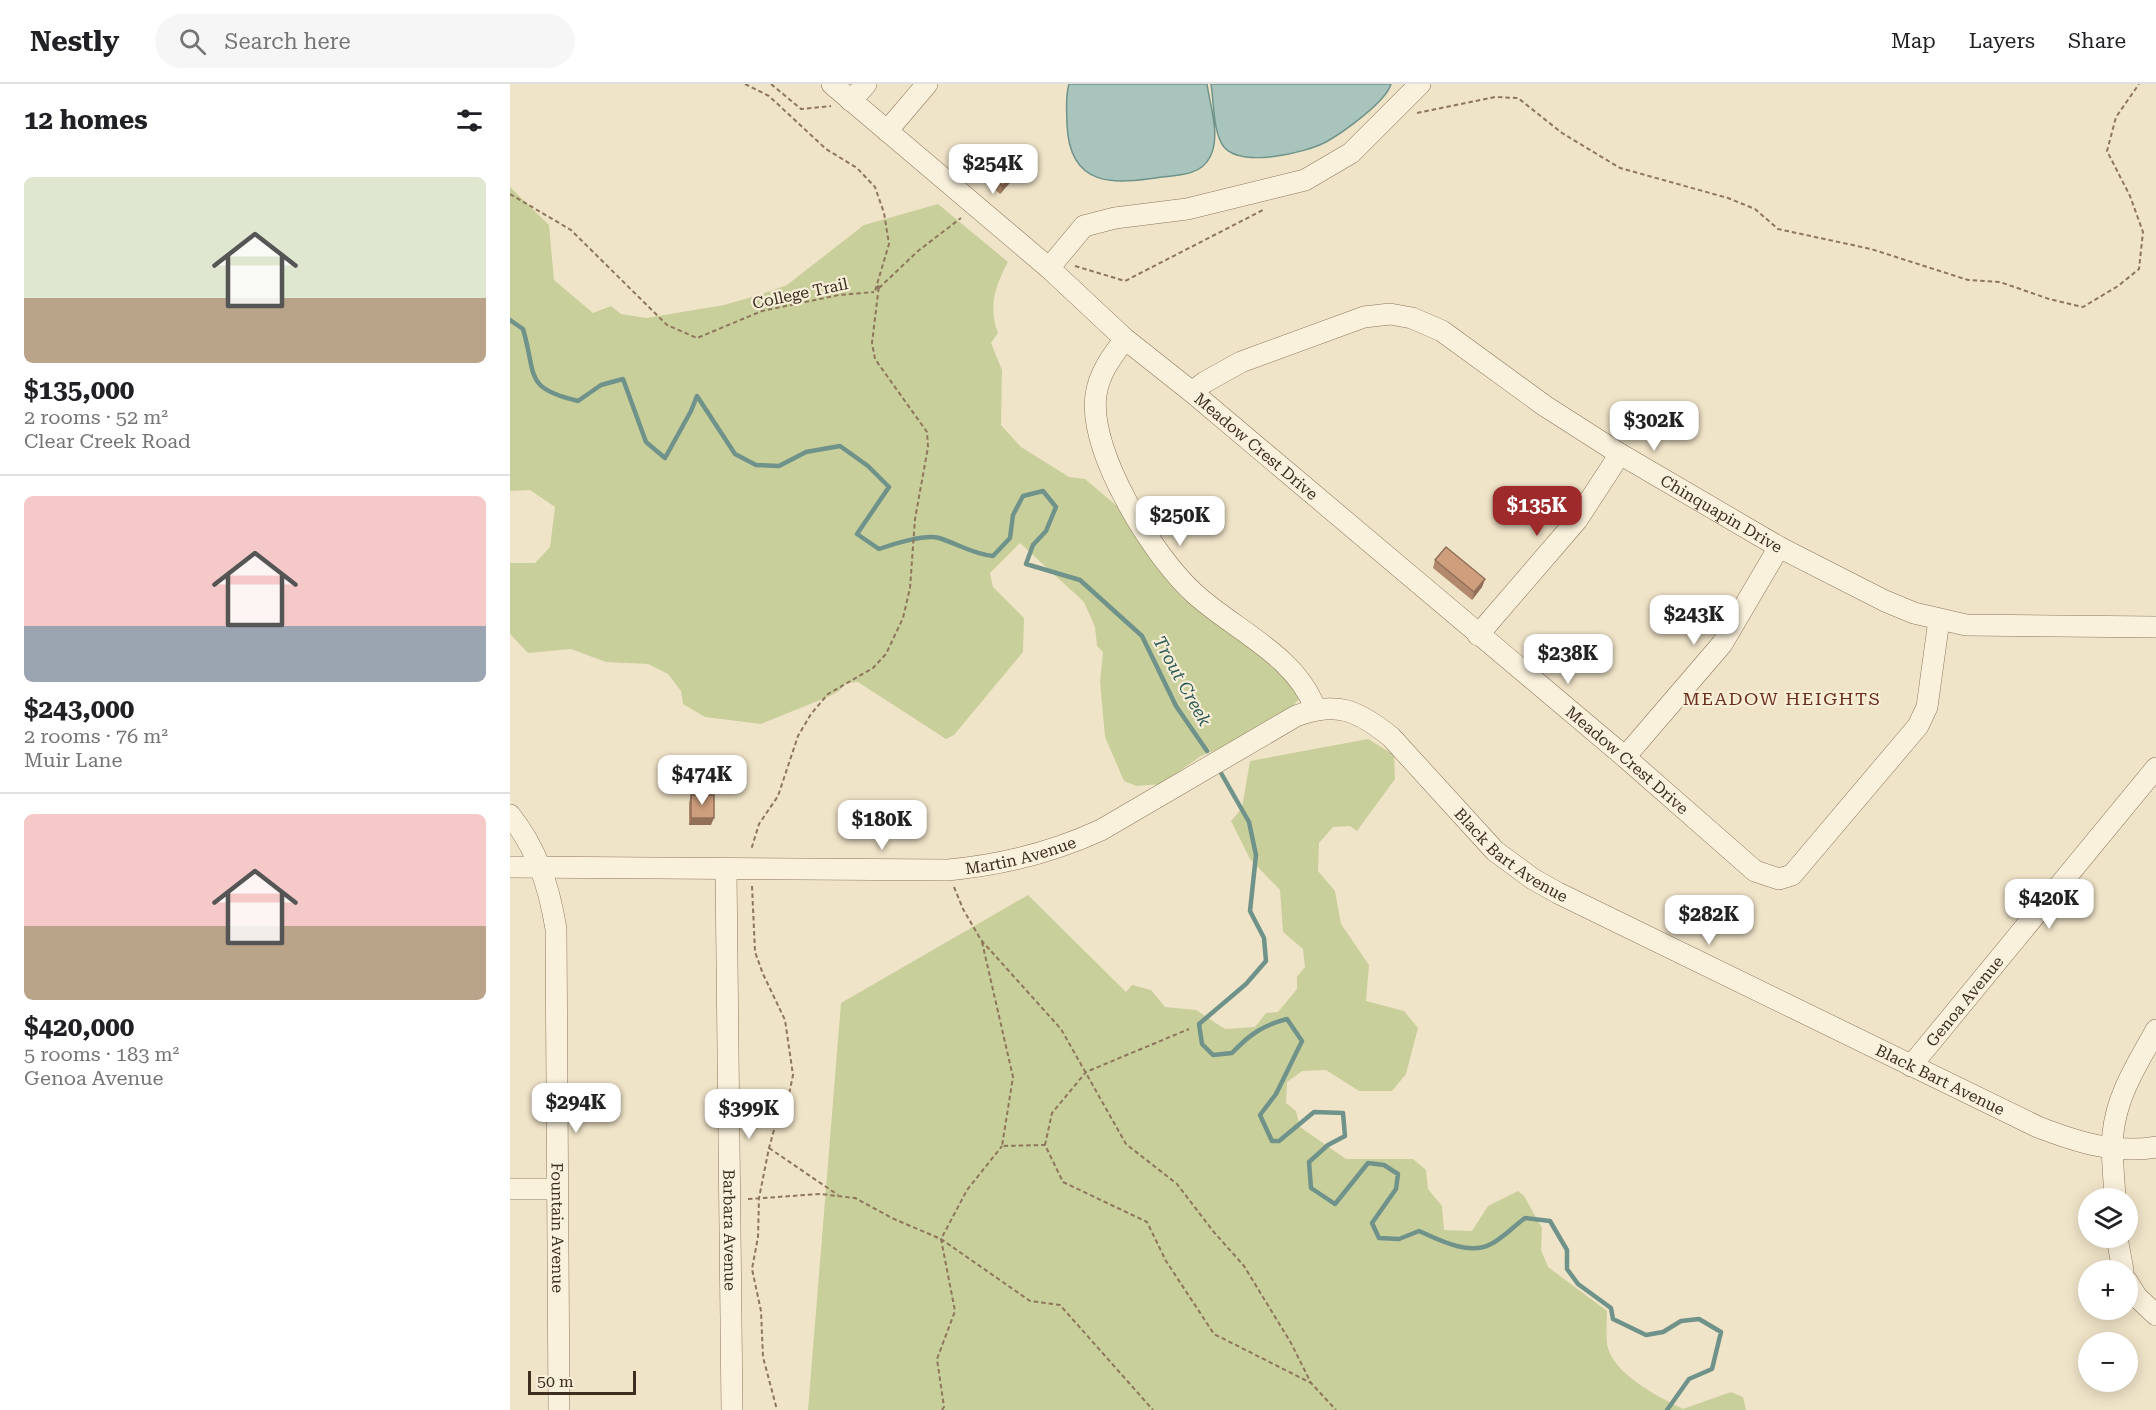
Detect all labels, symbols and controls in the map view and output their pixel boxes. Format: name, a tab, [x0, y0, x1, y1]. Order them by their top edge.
search box	[155, 14, 575, 68]
text: Nestly	[30, 25, 119, 58]
icon: search	[176, 25, 209, 58]
text: Search here	[224, 29, 351, 54]
text: Map	[1891, 29, 1936, 53]
text: Layers	[1969, 29, 2035, 53]
text: Share	[2068, 29, 2126, 53]
icon: filters	[453, 104, 486, 137]
text: 12 homes	[24, 105, 148, 135]
pin: $254K	[951, 144, 1035, 195]
text: $254K	[963, 151, 1023, 175]
icon: home	[201, 216, 309, 324]
street label: College Trail	[751, 274, 850, 313]
text: $135,000	[24, 375, 134, 405]
street label: Meadow Crest Drive	[1190, 389, 1322, 504]
pin: $302K	[1612, 401, 1696, 452]
text: 2 rooms · 52 m²	[24, 405, 168, 429]
text: $302K	[1624, 408, 1684, 432]
text: Clear Creek Road	[24, 429, 191, 453]
street label: Chinquapin Drive	[1657, 471, 1786, 557]
pin: $135K	[1495, 486, 1579, 537]
text: $135K	[1507, 493, 1567, 517]
pin: $250K	[1138, 496, 1222, 547]
text: $250K	[1150, 503, 1210, 527]
icon: home	[201, 535, 309, 643]
pin: $243K	[1652, 595, 1736, 646]
text: $243K	[1664, 602, 1724, 626]
water label: Trout Creek	[1149, 632, 1216, 730]
pin: $238K	[1526, 634, 1610, 685]
text: $238K	[1538, 641, 1598, 665]
district label: MEADOW HEIGHTS	[1683, 688, 1881, 709]
text: $243,000	[24, 694, 134, 724]
street label: Meadow Crest Drive	[1562, 702, 1692, 818]
text: 2 rooms · 76 m²	[24, 724, 168, 748]
text: Muir Lane	[24, 748, 122, 772]
pin: $474K	[660, 755, 744, 806]
text: $474K	[672, 762, 732, 786]
pin: $180K	[840, 800, 924, 851]
street label: Black Bart Avenue	[1450, 804, 1571, 906]
text: $180K	[852, 807, 912, 831]
street label: Martin Avenue	[964, 833, 1079, 878]
icon: home	[201, 853, 309, 961]
pin: $420K	[2007, 879, 2091, 930]
text: $420K	[2019, 886, 2079, 910]
pin: $282K	[1667, 895, 1751, 946]
text: $282K	[1679, 902, 1739, 926]
street label: Genoa Avenue	[1922, 952, 2008, 1051]
text: $420,000	[24, 1012, 134, 1042]
street label: Black Bart Avenue	[1873, 1040, 2008, 1119]
text: 5 rooms · 183 m²	[24, 1042, 179, 1066]
text: Genoa Avenue	[24, 1066, 164, 1090]
pin: $294K	[534, 1083, 618, 1134]
pin: $399K	[707, 1089, 791, 1140]
text: $294K	[546, 1090, 606, 1114]
text: $399K	[719, 1096, 779, 1120]
street label: Fountain Avenue	[547, 1162, 567, 1293]
street label: Barbara Avenue	[719, 1169, 740, 1291]
map controls	[2078, 1188, 2138, 1392]
button: layers	[2078, 1188, 2138, 1248]
button: +	[2078, 1260, 2138, 1320]
button: −	[2078, 1332, 2138, 1392]
scale bar	[528, 1368, 636, 1396]
text: 50 m	[537, 1372, 574, 1391]

